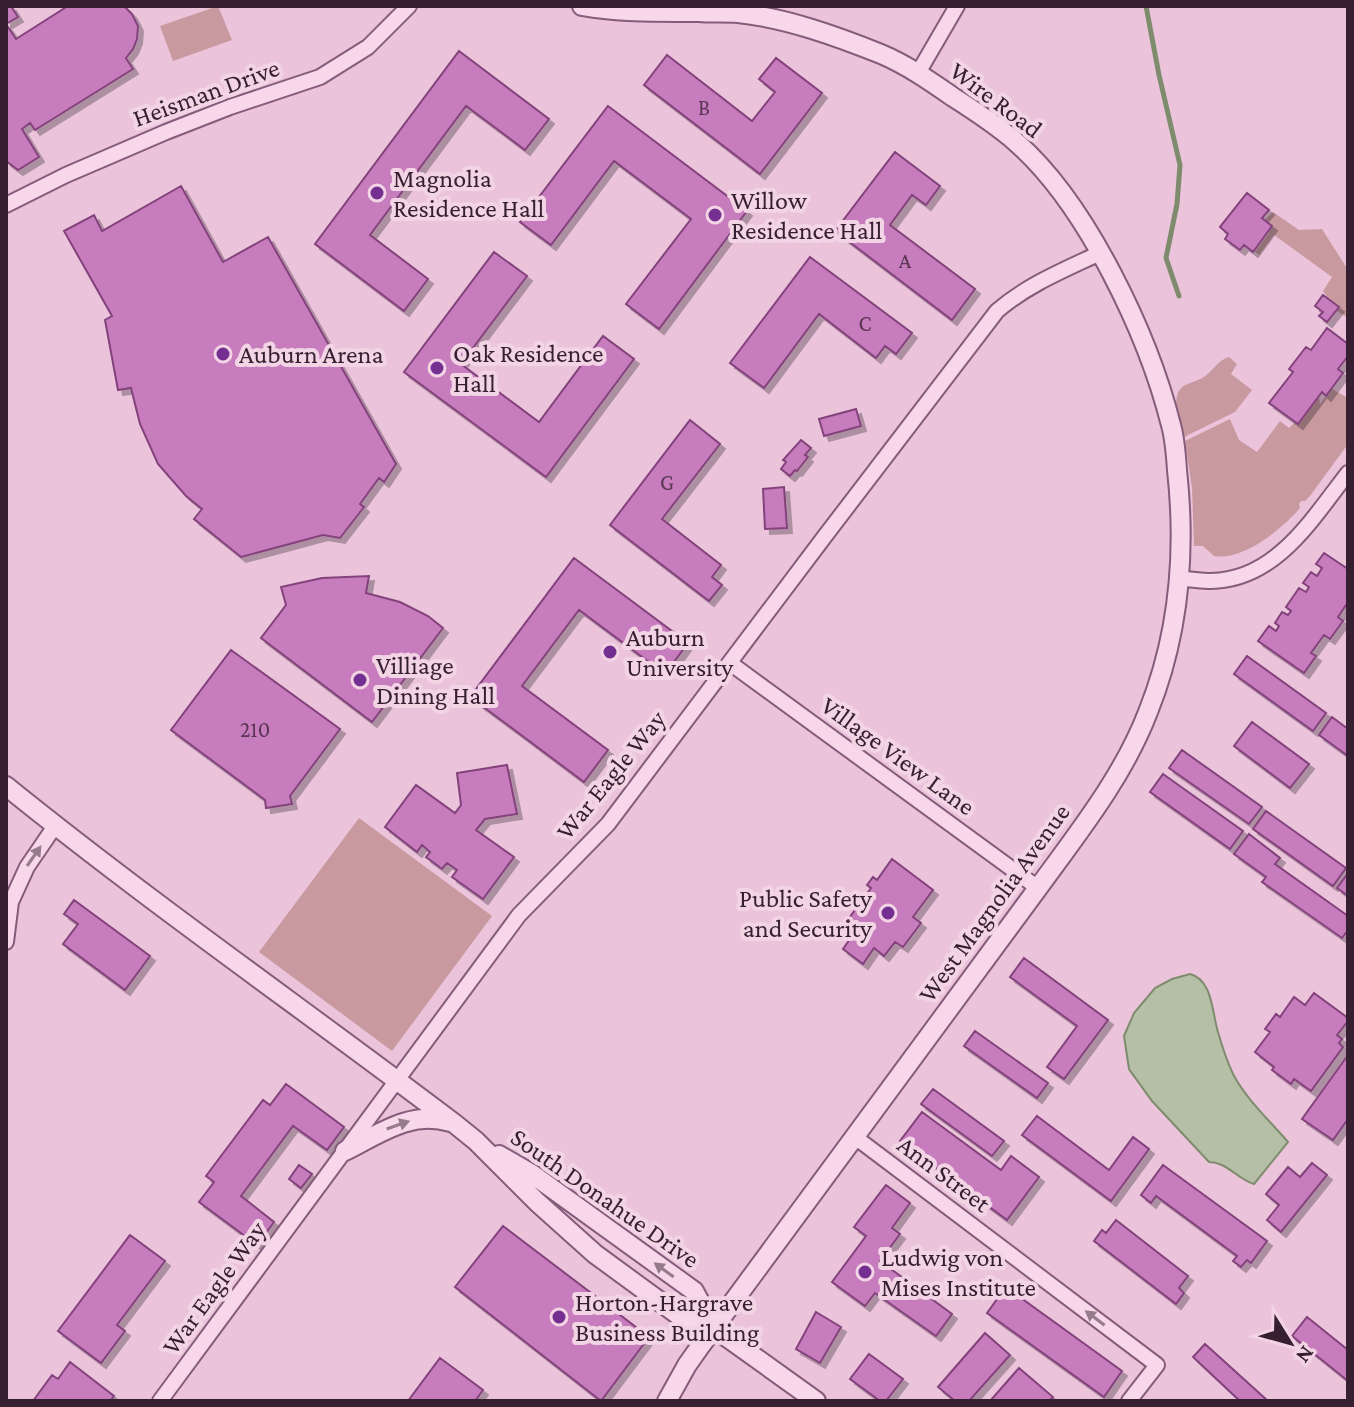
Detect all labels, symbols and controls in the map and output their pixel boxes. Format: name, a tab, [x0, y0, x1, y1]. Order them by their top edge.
street label: Heisman Drive	[129, 53, 283, 133]
street label: Wire Road	[944, 56, 1048, 144]
house number: B	[698, 95, 710, 120]
place label: Magnolia Residence Hall	[393, 164, 544, 223]
marker: Magnolia Residence Hall	[368, 184, 386, 202]
place label: Willow Residence Hall	[731, 186, 882, 245]
marker: Willow Residence Hall	[706, 206, 724, 224]
house number: A	[899, 248, 912, 273]
house number: C	[859, 311, 872, 336]
place label: Oak Residence Hall	[453, 339, 603, 398]
place label: Auburn Arena	[239, 340, 383, 369]
marker: Auburn Arena	[214, 345, 232, 363]
marker: Oak Residence Hall	[428, 359, 446, 377]
house number: G	[660, 470, 674, 495]
place label: Auburn University	[626, 623, 734, 682]
marker: Auburn University	[601, 643, 619, 661]
place label: Villiage Dining Hall	[376, 651, 495, 710]
marker: Villiage Dining Hall	[351, 671, 369, 689]
street label: Village View Lane	[816, 691, 980, 821]
street label: War Eagle Way	[550, 704, 672, 845]
house number: 210	[240, 717, 270, 742]
street label: West Magnolia Avenue	[912, 798, 1076, 1008]
one-way arrow	[26, 846, 41, 867]
place label: Public Safety and Security	[739, 884, 873, 943]
marker: Public Safety and Security	[879, 904, 897, 922]
one-way arrow	[386, 1118, 410, 1131]
street label: South Donahue Drive	[505, 1122, 705, 1274]
street label: Ann Street	[892, 1130, 996, 1218]
street label: War Eagle Way	[156, 1215, 273, 1360]
place label: Ludwig von Mises Institute	[881, 1243, 1036, 1302]
one-way arrow	[654, 1263, 675, 1278]
marker: Ludwig von Mises Institute	[856, 1263, 874, 1281]
place label: Horton-Hargrave Business Building	[575, 1288, 760, 1347]
north arrow	[1250, 1303, 1330, 1383]
marker: Horton-Hargrave Business Building	[550, 1308, 568, 1326]
one-way arrow	[1085, 1311, 1105, 1327]
text: N	[1291, 1341, 1320, 1368]

